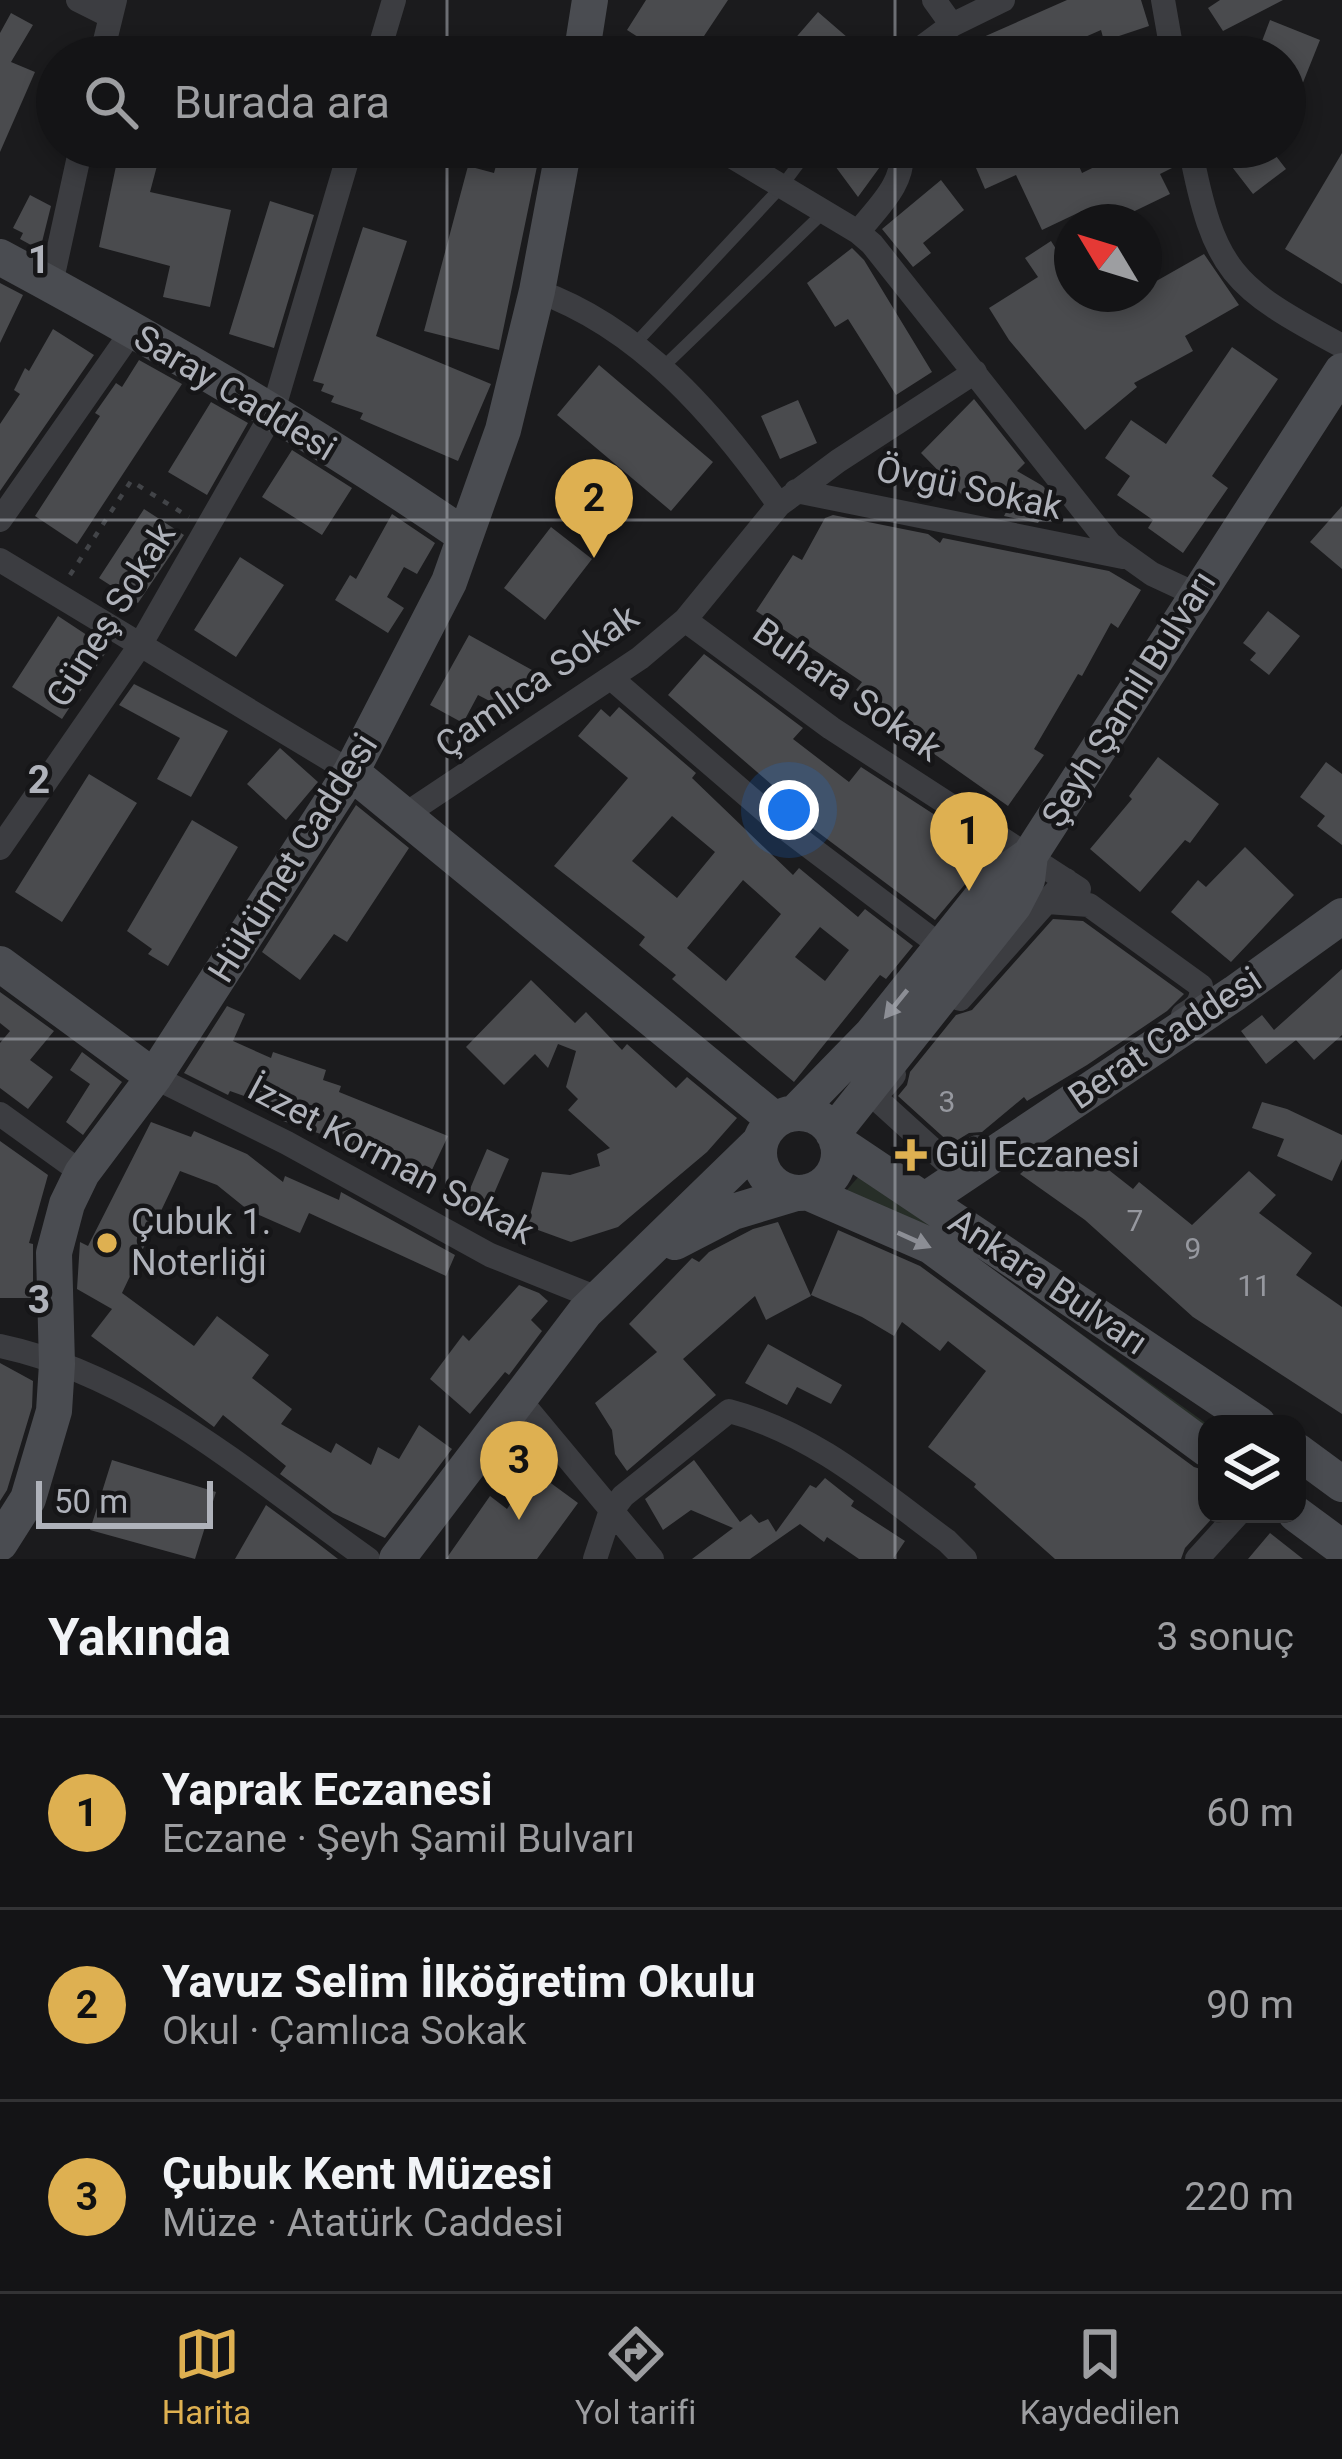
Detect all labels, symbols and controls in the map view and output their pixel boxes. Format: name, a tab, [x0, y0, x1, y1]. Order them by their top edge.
search box	[36, 36, 1306, 168]
icon: search	[78, 69, 144, 135]
text: Burada ara	[174, 76, 390, 129]
north arrow	[1054, 204, 1162, 312]
text: 1	[28, 237, 50, 283]
street label: Saray Caddesi	[127, 316, 343, 470]
street label: Övgü Sokak	[872, 448, 1067, 528]
pin: 2	[555, 459, 633, 558]
street label: Güneş Sokak	[38, 515, 185, 715]
street label: Şeyh Şamil Bulvarı	[1033, 563, 1225, 835]
street label: Çamlıca Sokak	[428, 595, 647, 766]
street label: Buhara Sokak	[745, 610, 950, 771]
street label: Hükümet Caddesi	[200, 726, 386, 990]
text: 2	[28, 757, 50, 803]
your location	[759, 780, 819, 840]
pin: 1	[930, 792, 1008, 891]
street label: Berat Caddesi	[1061, 958, 1269, 1118]
one-way arrow	[884, 988, 909, 1019]
street label: İzzet Korman Sokak	[241, 1067, 542, 1253]
house number: 3	[939, 1084, 955, 1119]
place label: Gül Eczanesi	[935, 1134, 1140, 1176]
marker: Gül Eczanesi	[898, 1142, 924, 1168]
street label: Ankara Bulvarı	[941, 1200, 1155, 1364]
place label: Çubuk 1. Noterliği	[131, 1201, 271, 1284]
house number: 7	[1127, 1203, 1143, 1238]
marker: Çubuk 1. Noterliği	[94, 1230, 120, 1256]
one-way arrow	[897, 1230, 932, 1250]
house number: 9	[1185, 1231, 1201, 1266]
house number: 11	[1237, 1268, 1271, 1303]
text: 3	[28, 1277, 50, 1323]
map controls	[1198, 1415, 1306, 1523]
button: layers	[1198, 1415, 1306, 1523]
pin: 3	[480, 1421, 558, 1520]
scale bar	[36, 1475, 213, 1528]
text: 50 m	[54, 1482, 128, 1521]
text: Yakında	[48, 1608, 231, 1667]
text: 3 sonuç	[1157, 1614, 1294, 1660]
text: Yaprak Eczanesi	[162, 1763, 493, 1816]
text: 1	[76, 1790, 98, 1836]
text: 60 m	[1206, 1790, 1294, 1836]
text: Eczane · Şeyh Şamil Bulvarı	[162, 1816, 635, 1862]
text: Yavuz Selim İlköğretim Okulu	[162, 1955, 755, 2008]
text: 2	[76, 1982, 98, 2028]
text: 90 m	[1206, 1982, 1294, 2028]
text: Okul · Çamlıca Sokak	[162, 2008, 527, 2054]
text: Çubuk Kent Müzesi	[162, 2147, 553, 2200]
text: 3	[76, 2174, 98, 2220]
text: 220 m	[1184, 2174, 1294, 2220]
text: Müze · Atatürk Caddesi	[162, 2200, 564, 2246]
tab: Harita	[162, 2321, 251, 2432]
tab: Yol tarifi	[575, 2321, 696, 2432]
tab: Kaydedilen	[1020, 2321, 1180, 2432]

